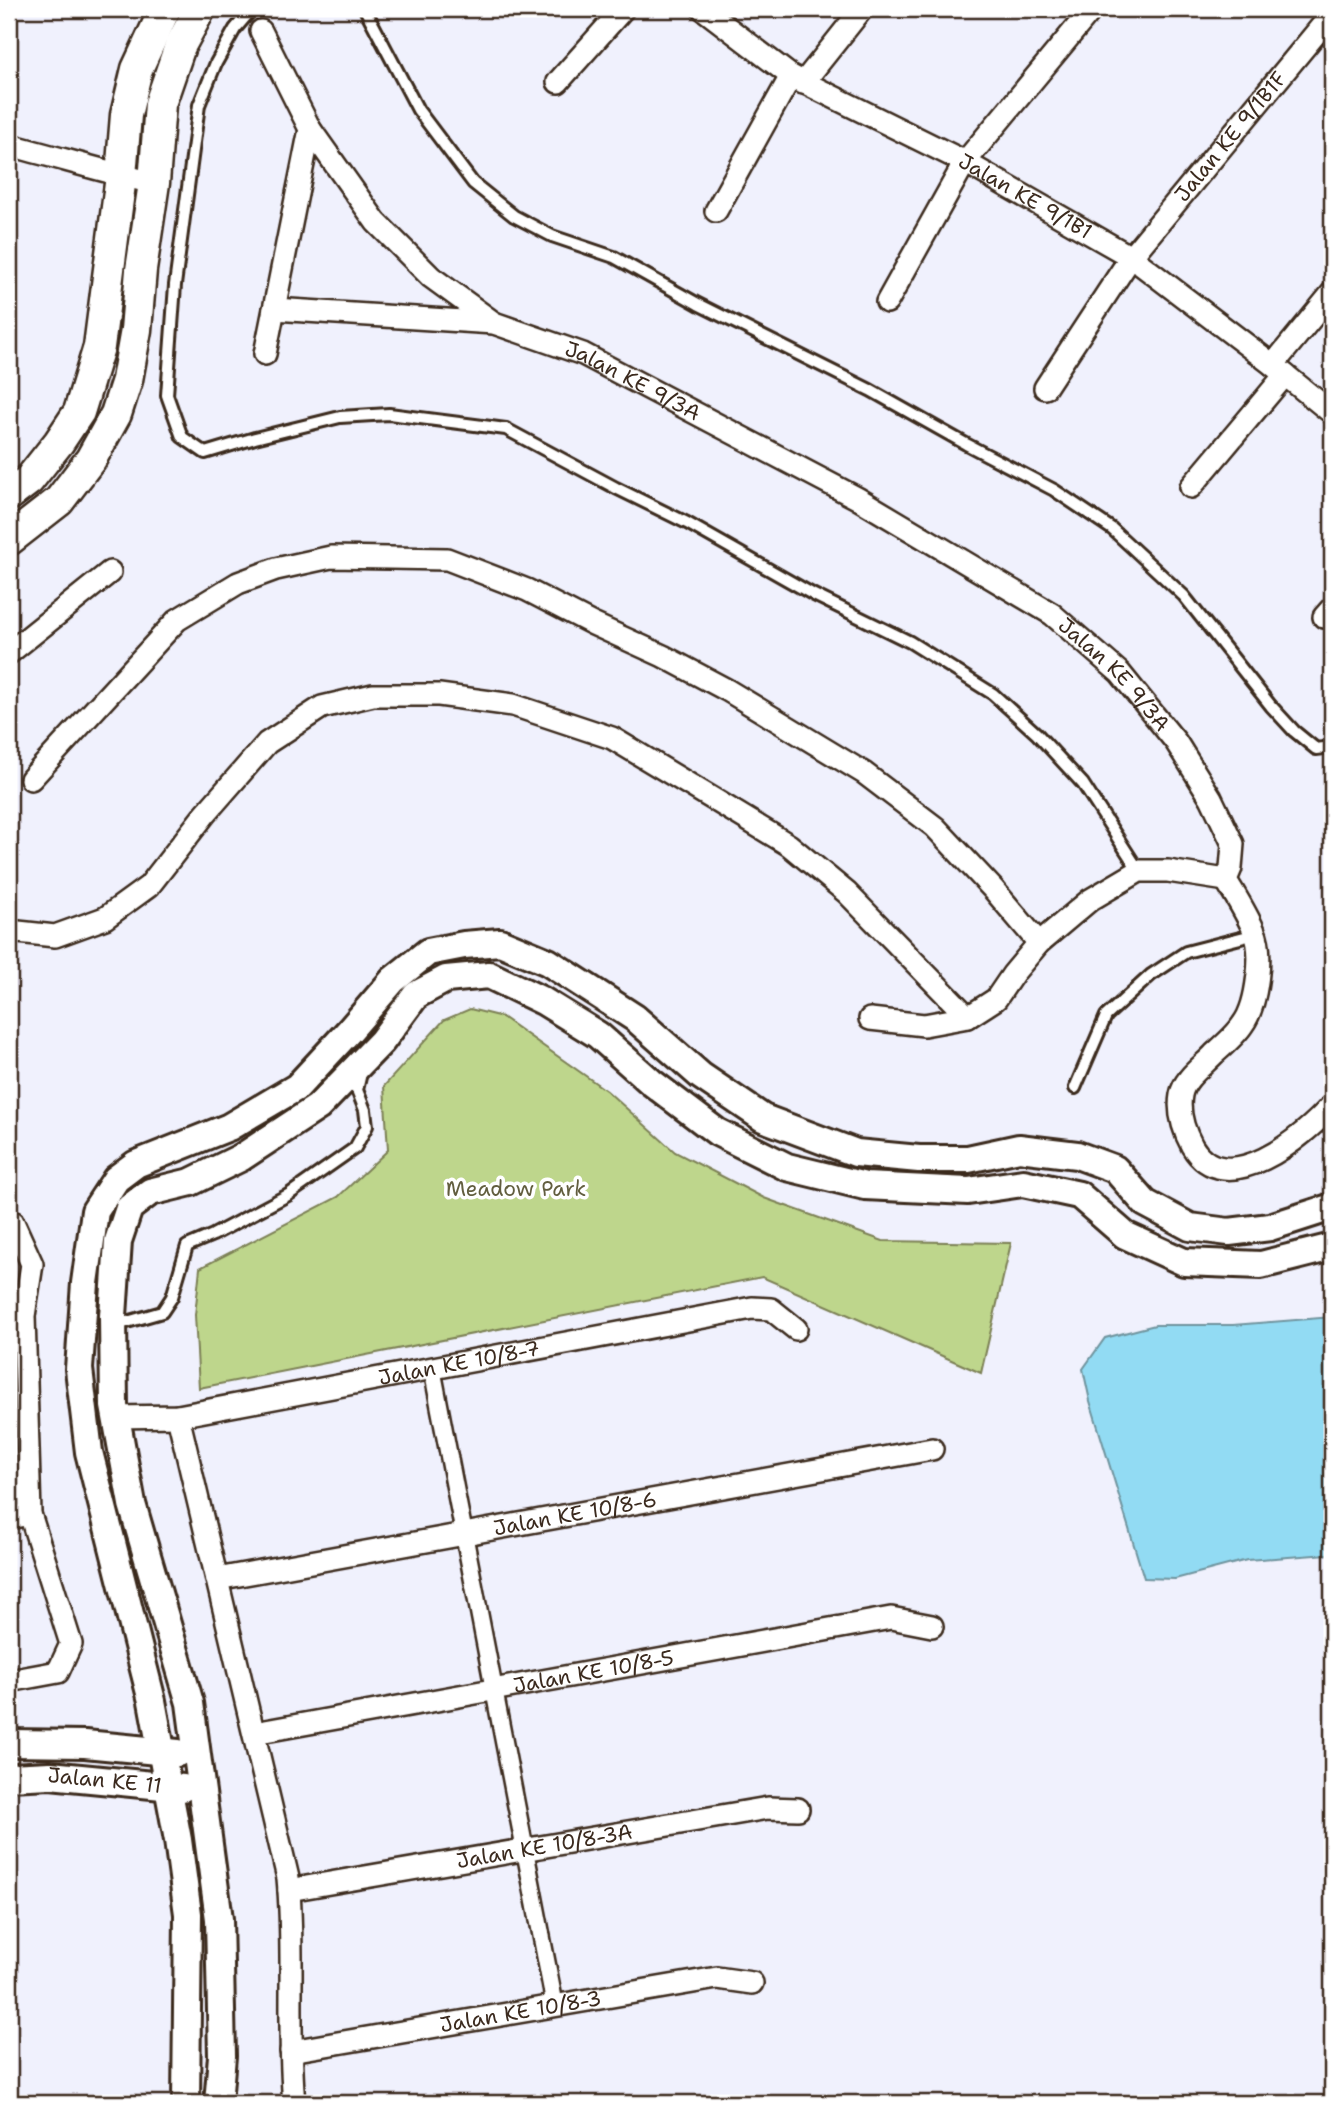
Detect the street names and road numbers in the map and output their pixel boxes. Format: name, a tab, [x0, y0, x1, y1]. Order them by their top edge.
street label: Jalan KE 9/1B1F	[1168, 65, 1293, 208]
street label: Jalan KE 9/1B1	[953, 147, 1097, 246]
street label: Jalan KE 9/3A	[561, 335, 705, 427]
street label: Jalan KE 9/3A	[1052, 611, 1176, 737]
street label: Jalan KE 10/8-7	[376, 1334, 542, 1392]
street label: Jalan KE 10/8-6	[491, 1485, 659, 1542]
street label: Jalan KE 10/8-5	[511, 1644, 676, 1700]
street label: Jalan KE 11	[46, 1761, 163, 1800]
street label: Jalan KE 10/8-3A	[454, 1817, 634, 1875]
street label: Jalan KE 10/8-3	[438, 1984, 603, 2039]

